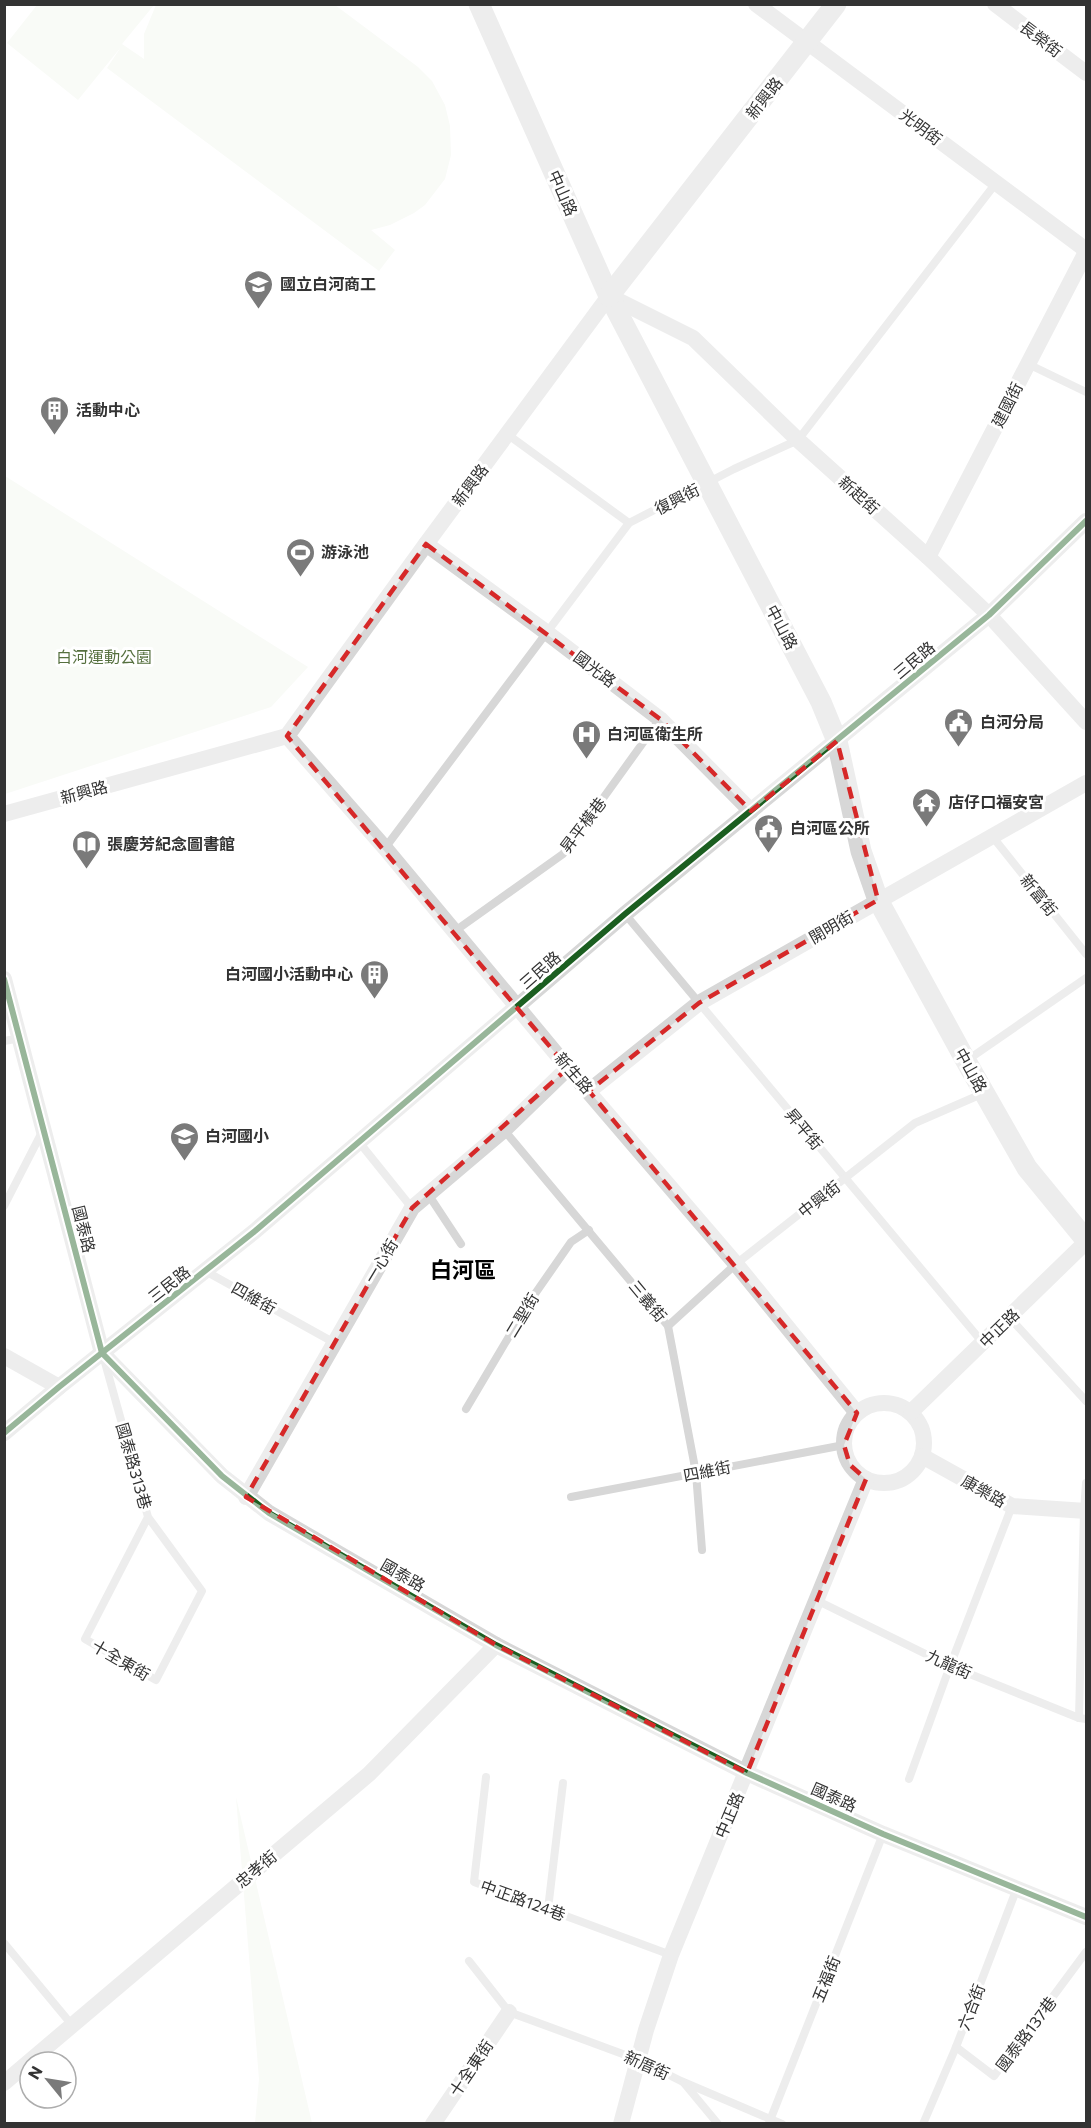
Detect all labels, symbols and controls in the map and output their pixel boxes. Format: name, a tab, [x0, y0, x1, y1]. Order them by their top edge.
street label: 長榮街	[1016, 17, 1066, 61]
street label: 新興路	[741, 73, 786, 122]
street label: 光明街	[896, 105, 946, 149]
street label: 中山路	[545, 167, 582, 219]
school or university icon: 國立白河商工	[243, 268, 275, 310]
place label: 國立白河商工	[280, 274, 376, 293]
street label: 建國街	[987, 379, 1026, 430]
building icon: 活動中心	[39, 394, 71, 436]
place label: 活動中心	[76, 400, 140, 419]
street label: 新興路	[448, 460, 492, 510]
street label: 新起街	[835, 472, 884, 518]
street label: 復興街	[651, 479, 702, 518]
sports icon: 游泳池	[284, 536, 316, 578]
place label: 游泳池	[321, 542, 369, 561]
street label: 中山路	[763, 601, 802, 652]
street label: 三民路	[889, 637, 938, 682]
park label: 白河運動公園	[56, 647, 152, 666]
street label: 國光路	[570, 647, 620, 691]
public building icon: 白河分局	[943, 706, 975, 748]
place label: 白河分局	[980, 712, 1044, 731]
hospital icon: 白河區衛生所	[570, 718, 602, 760]
place label: 白河區衛生所	[607, 724, 703, 743]
street label: 新興路	[58, 776, 110, 807]
temple icon: 店仔口福安宮	[911, 786, 943, 828]
place label: 店仔口福安宮	[948, 792, 1044, 811]
street label: 昇平橫巷	[556, 793, 609, 856]
public building icon: 白河區公所	[753, 812, 785, 854]
place label: 白河區公所	[790, 818, 870, 837]
library icon: 張慶芳紀念圖書館	[70, 828, 102, 870]
place label: 張慶芳紀念圖書館	[107, 834, 235, 853]
street label: 新富街	[1017, 870, 1062, 919]
street label: 開明街	[805, 906, 856, 947]
street label: 三民路	[515, 947, 564, 993]
building icon: 白河國小活動中心	[358, 958, 390, 1000]
place label: 白河國小活動中心	[225, 964, 353, 983]
street label: 中山路	[951, 1044, 991, 1095]
street label: 新生路	[551, 1048, 597, 1097]
street label: 昇平街	[782, 1104, 827, 1153]
school or university icon: 白河國小	[168, 1120, 200, 1162]
place label: 白河國小	[205, 1126, 269, 1145]
street label: 中興街	[794, 1176, 843, 1221]
street label: 國泰路	[69, 1203, 100, 1254]
street label: 一心街	[360, 1235, 401, 1286]
district label: 白河區	[430, 1256, 496, 1283]
street label: 三民路	[144, 1261, 193, 1306]
street label: 三義街	[626, 1276, 671, 1325]
street label: 四維街	[229, 1278, 280, 1318]
street label: 二聖街	[501, 1289, 542, 1340]
street label: 中正路	[975, 1304, 1023, 1351]
street label: 國泰路313巷	[113, 1420, 156, 1511]
street label: 四維街	[682, 1457, 732, 1484]
street label: 康樂路	[959, 1471, 1010, 1511]
street label: 國泰路	[378, 1554, 429, 1595]
street label: 十全東街	[89, 1635, 154, 1684]
street label: 九龍街	[923, 1645, 975, 1682]
street label: 國泰路	[808, 1778, 860, 1815]
street label: 中正路	[710, 1789, 747, 1841]
street label: 忠孝街	[231, 1846, 280, 1891]
street label: 中正路124巷	[478, 1875, 568, 1924]
street label: 五福街	[808, 1953, 843, 2005]
street label: 六合街	[953, 1981, 988, 2033]
street label: 國泰路137巷	[991, 1993, 1060, 2075]
street label: 十全東街	[445, 2036, 496, 2100]
street label: 新厝街	[621, 2046, 673, 2083]
north arrow	[18, 2050, 78, 2110]
text: N	[23, 2062, 46, 2082]

